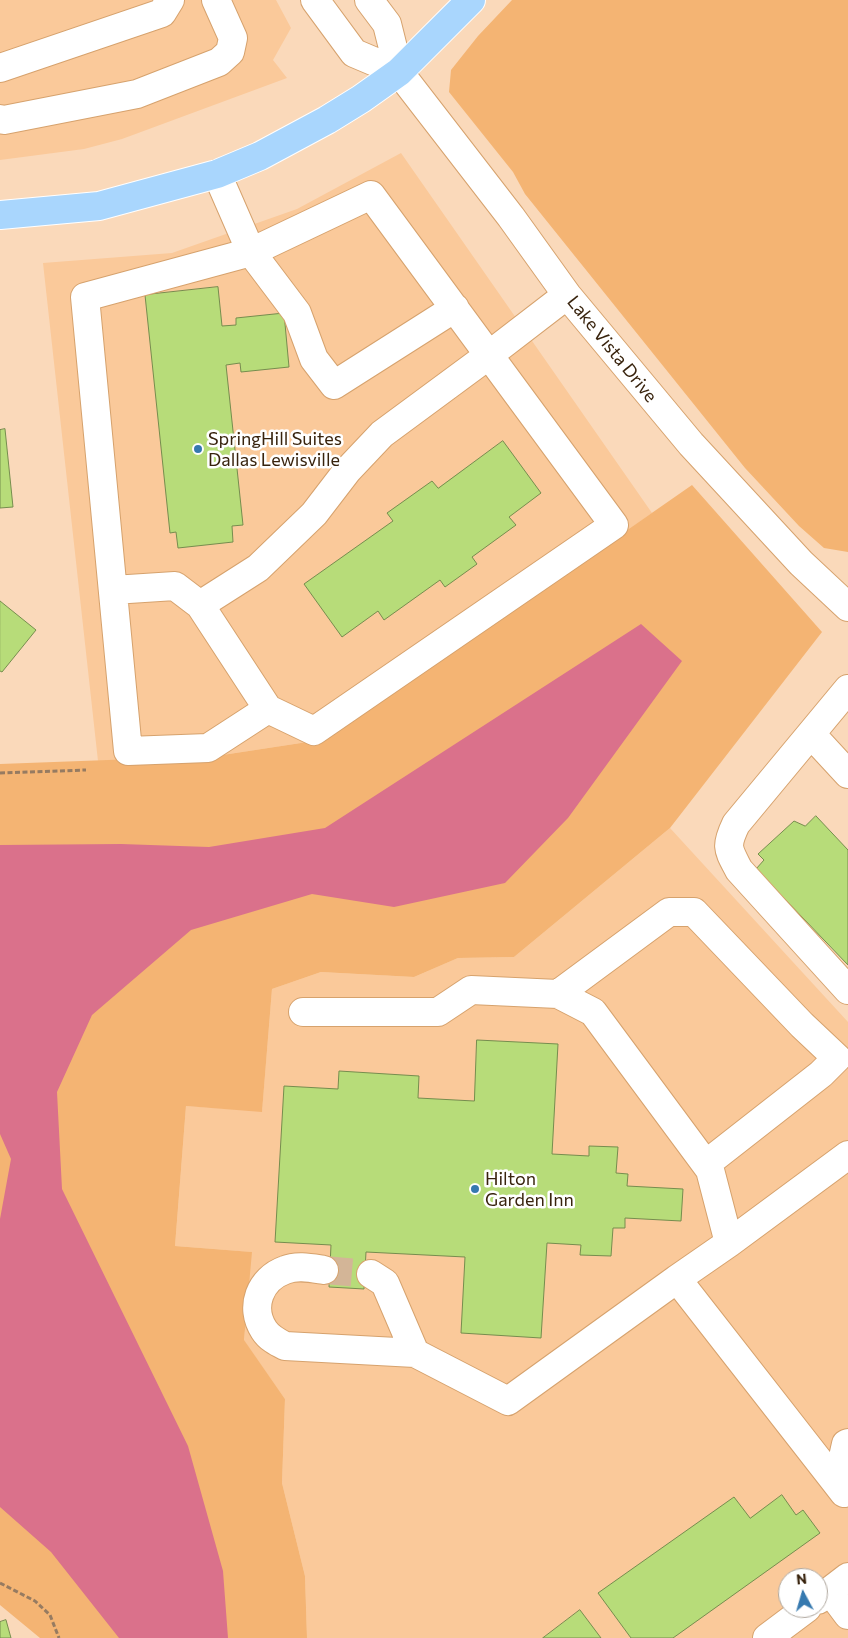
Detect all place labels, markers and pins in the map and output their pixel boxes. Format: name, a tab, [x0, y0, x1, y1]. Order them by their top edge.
place label: SpringHill Suites Dallas Lewisville	[208, 428, 342, 470]
marker: SpringHill Suites Dallas Lewisville	[192, 443, 204, 455]
place label: Hilton Garden Inn	[485, 1168, 574, 1210]
marker: Hilton Garden Inn	[469, 1183, 481, 1195]

